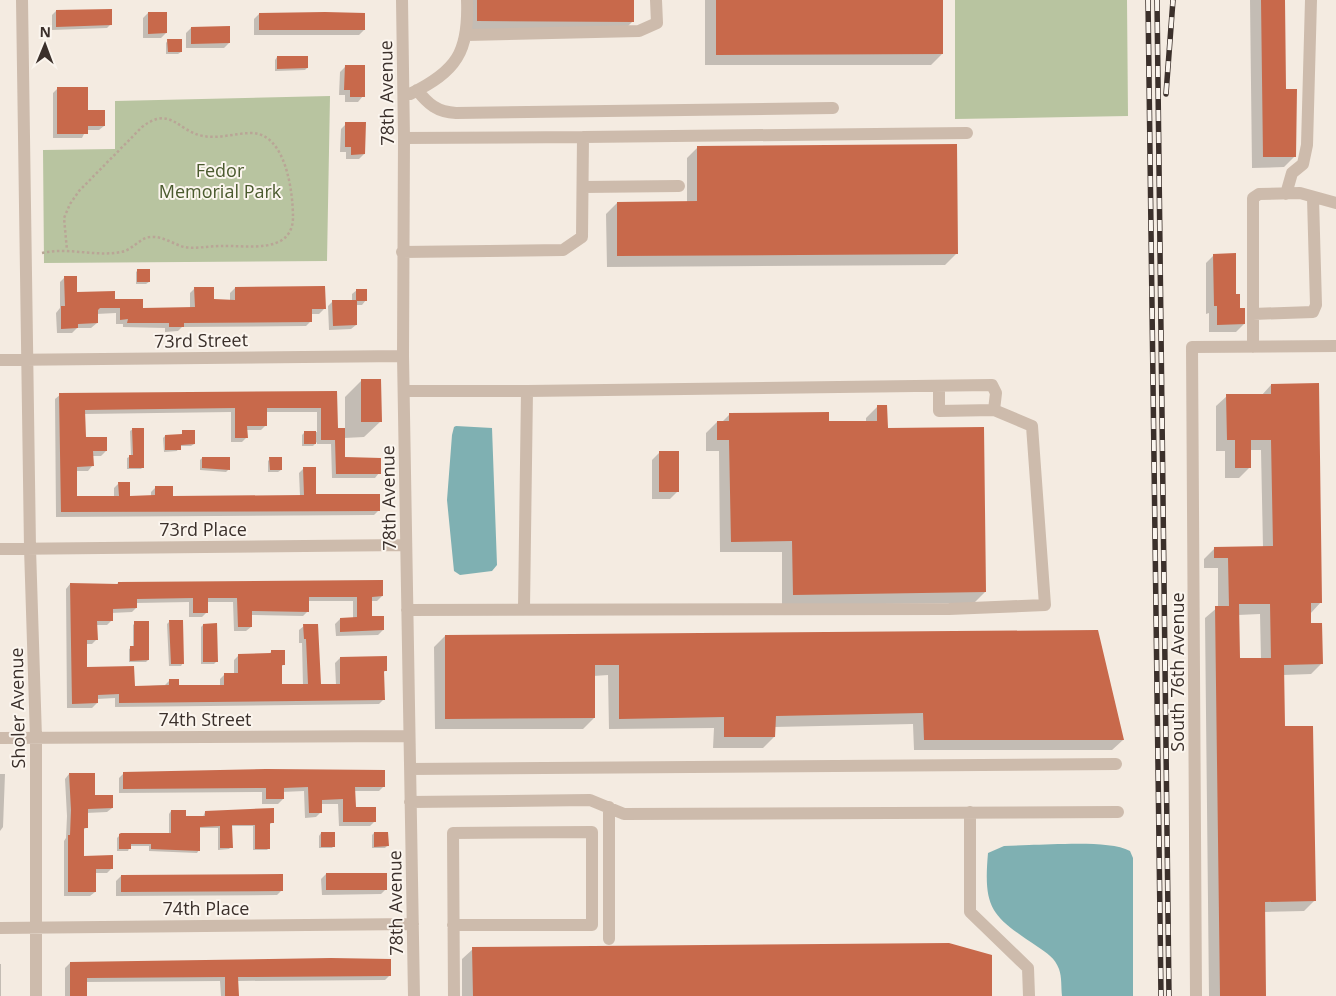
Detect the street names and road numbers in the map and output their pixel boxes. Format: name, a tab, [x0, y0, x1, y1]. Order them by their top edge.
street label: 78th Avenue	[373, 40, 399, 146]
street label: 73rd Street	[154, 327, 248, 353]
street label: 78th Avenue	[375, 445, 401, 551]
street label: 73rd Place	[159, 517, 247, 541]
street label: South 76th Avenue	[1165, 592, 1189, 752]
street label: Sholer Avenue	[4, 647, 30, 769]
street label: 74th Street	[159, 707, 252, 731]
street label: 78th Avenue	[382, 850, 408, 956]
street label: 74th Place	[163, 896, 249, 920]

